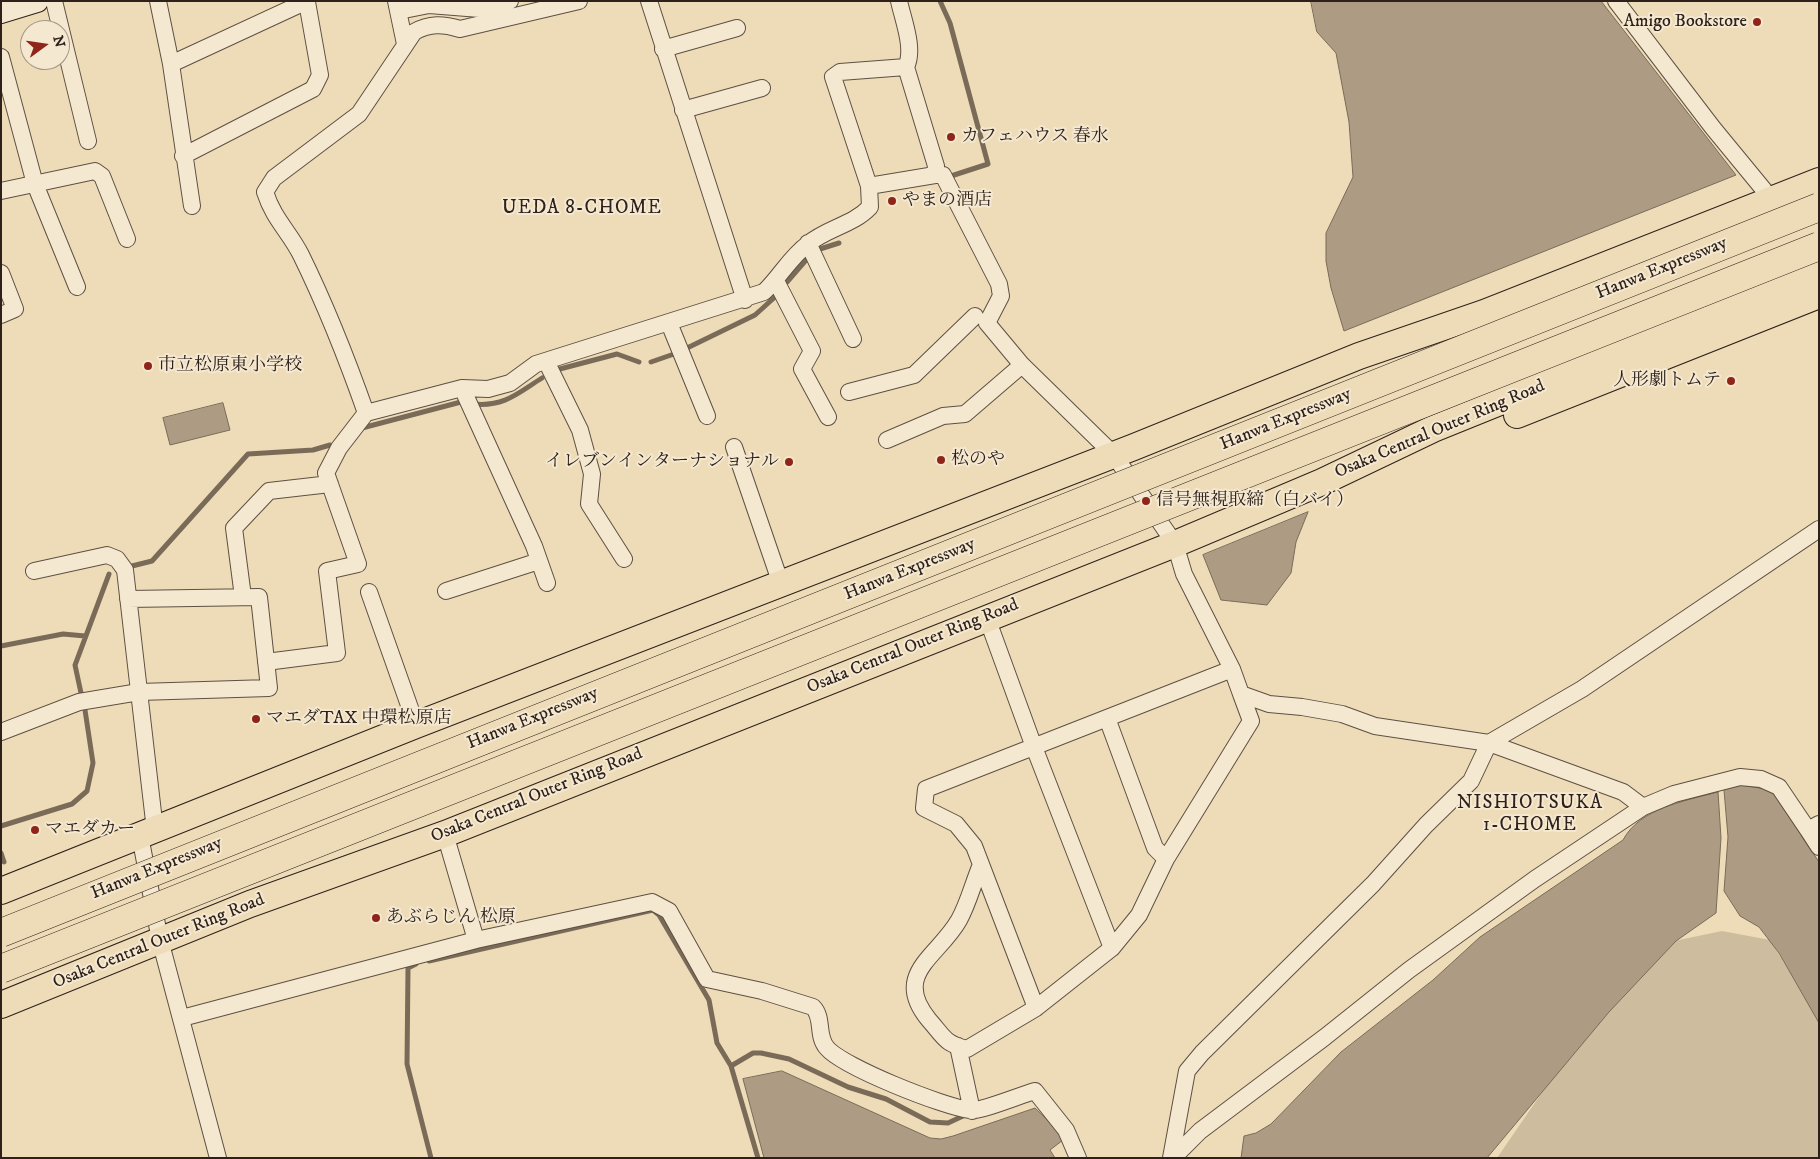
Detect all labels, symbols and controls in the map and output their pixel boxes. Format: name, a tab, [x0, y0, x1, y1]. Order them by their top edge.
place label: Amigo Bookstore	[1624, 11, 1747, 33]
marker: Amigo Bookstore	[1751, 16, 1763, 28]
north arrow	[20, 20, 70, 70]
text: N	[48, 34, 69, 49]
place label: カフェハウス 春水	[961, 126, 1109, 148]
marker: カフェハウス 春水	[945, 131, 957, 143]
place label: やまの酒店	[902, 190, 992, 212]
marker: やまの酒店	[886, 195, 898, 207]
district label: UEDA 8-CHOME	[501, 198, 663, 220]
street label: Hanwa Expressway	[1593, 233, 1731, 305]
place label: 市立松原東小学校	[158, 355, 302, 377]
marker: 市立松原東小学校	[142, 360, 154, 372]
place label: 人形劇トムテ	[1613, 370, 1721, 392]
marker: 人形劇トムテ	[1725, 375, 1737, 387]
street label: Osaka Central Outer Ring Road	[1332, 376, 1548, 484]
street label: Hanwa Expressway	[1217, 384, 1355, 456]
place label: 松のや	[951, 449, 1005, 471]
place label: イレブンインターナショナル	[545, 451, 779, 473]
marker: 松のや	[935, 454, 947, 466]
marker: イレブンインターナショナル	[783, 456, 795, 468]
place label: 信号無視取締（白バイ）	[1156, 490, 1354, 512]
marker: 信号無視取締（白バイ）	[1140, 495, 1152, 507]
street label: Hanwa Expressway	[841, 534, 979, 606]
street label: Osaka Central Outer Ring Road	[804, 595, 1022, 699]
street label: Hanwa Expressway	[464, 683, 602, 755]
place label: マエダTAX 中環松原店	[266, 708, 452, 730]
marker: マエダTAX 中環松原店	[250, 713, 262, 725]
street label: Osaka Central Outer Ring Road	[428, 744, 646, 848]
district label: NISHIOTSUKA 1-CHOME	[1456, 793, 1604, 837]
place label: マエダカー	[45, 819, 135, 841]
marker: マエダカー	[29, 824, 41, 836]
street label: Hanwa Expressway	[88, 833, 226, 905]
street label: Osaka Central Outer Ring Road	[50, 890, 268, 994]
place label: あぶらじん 松原	[386, 907, 516, 929]
marker: あぶらじん 松原	[370, 912, 382, 924]

